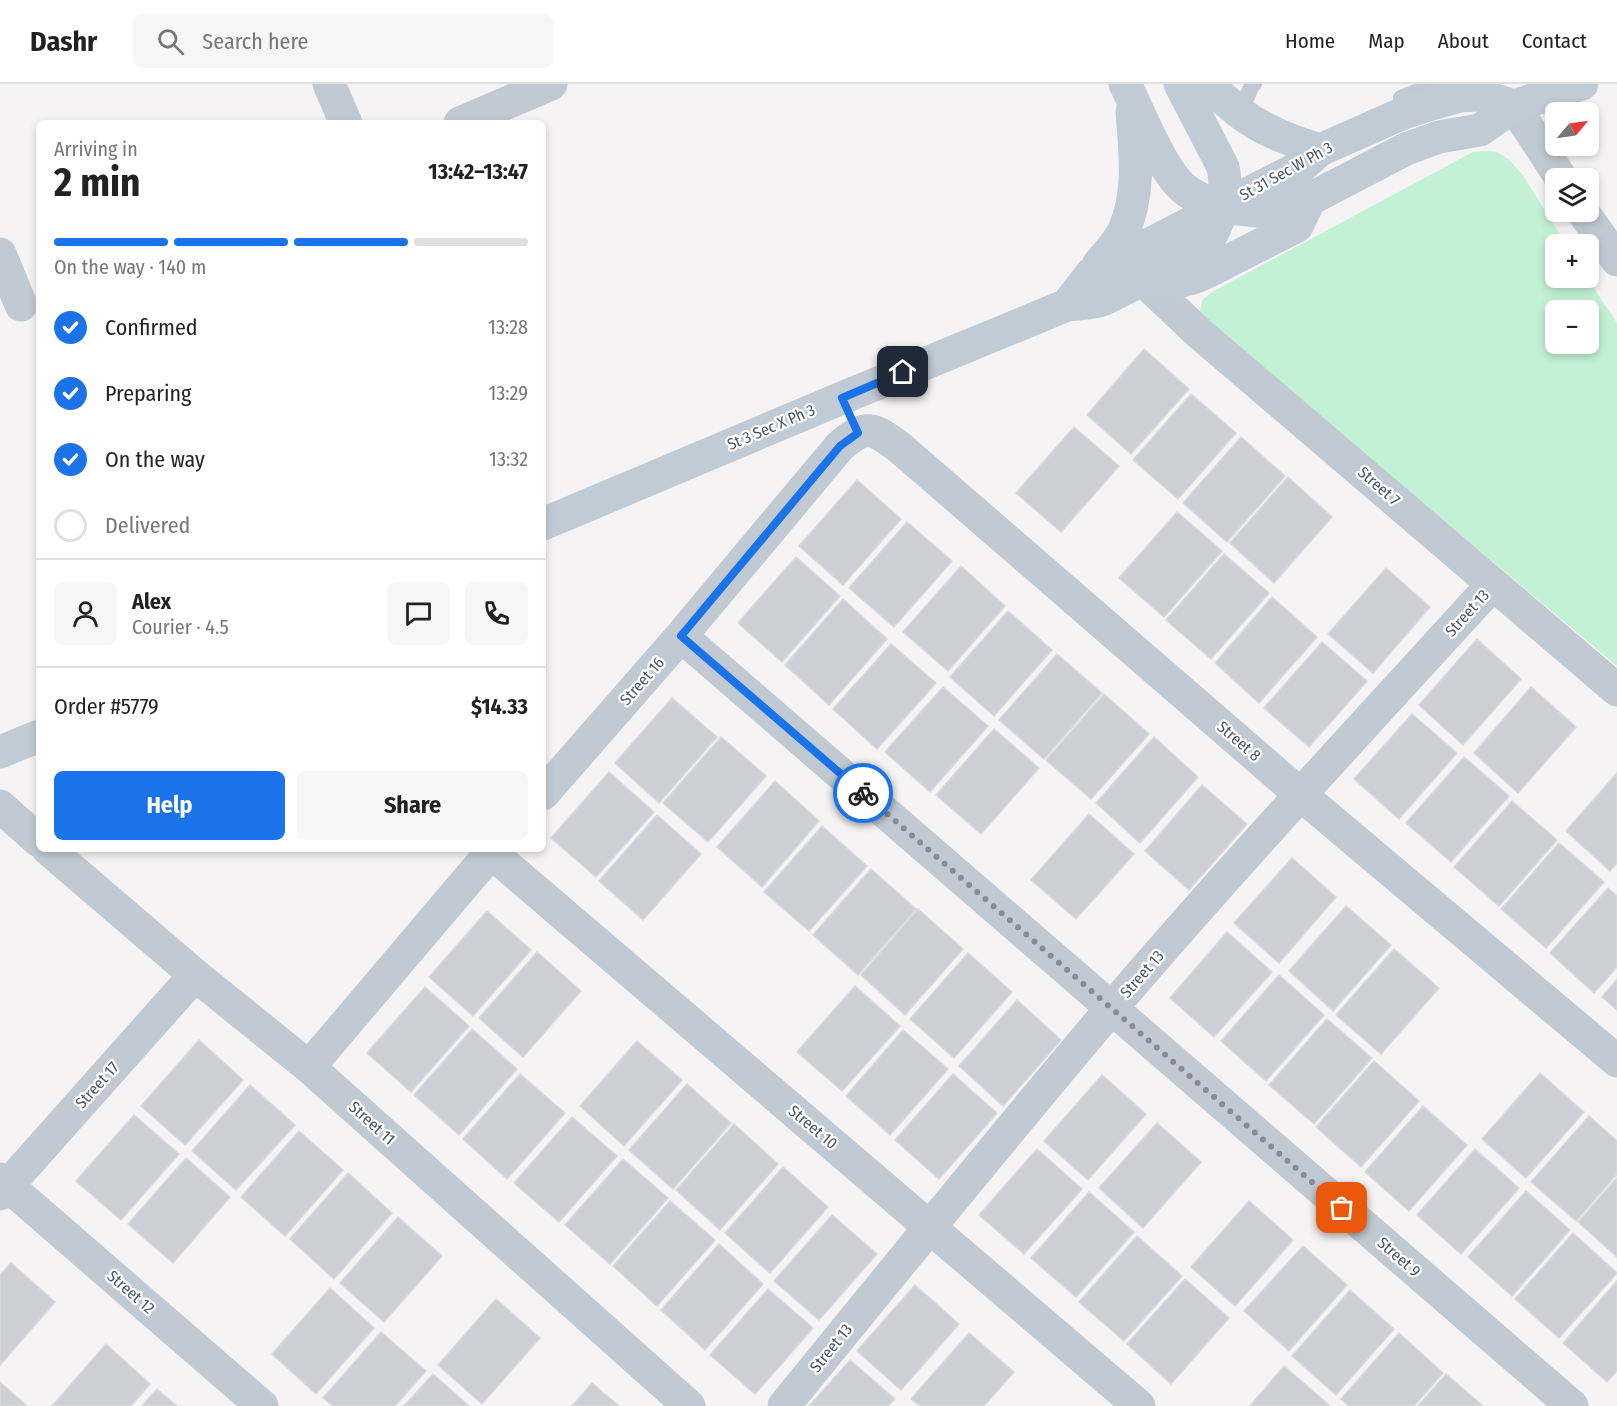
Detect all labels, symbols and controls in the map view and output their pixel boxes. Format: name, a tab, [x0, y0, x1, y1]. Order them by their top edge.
search box	[133, 14, 553, 68]
text: Dashr	[30, 25, 97, 58]
icon: search	[154, 25, 187, 58]
text: Search here	[202, 28, 308, 55]
text: Home	[1285, 28, 1335, 54]
text: Map	[1368, 28, 1405, 54]
text: About	[1438, 28, 1489, 54]
text: Contact	[1522, 28, 1587, 54]
north arrow	[1545, 102, 1599, 156]
map controls	[1545, 102, 1599, 354]
text: Arriving in	[54, 137, 138, 161]
street label: St 31 Sec W Ph 3	[1236, 138, 1336, 204]
text: 13:42–13:47	[428, 158, 528, 185]
text: 2 min	[54, 160, 140, 206]
button: layers	[1545, 168, 1599, 222]
button: +	[1545, 234, 1599, 288]
text: On the way · 140 m	[54, 255, 206, 279]
button: −	[1545, 300, 1599, 354]
icon: check	[54, 311, 87, 344]
text: Confirmed	[105, 314, 198, 341]
text: 13:28	[488, 315, 528, 339]
pin	[877, 346, 928, 397]
icon: home	[886, 355, 919, 388]
icon: check	[54, 377, 87, 410]
text: Preparing	[105, 380, 191, 407]
text: 13:29	[489, 381, 528, 405]
street label: St 3 Sec X Ph 3	[724, 400, 818, 454]
icon: check	[54, 443, 87, 476]
text: On the way	[105, 446, 205, 473]
text: 13:32	[489, 447, 528, 471]
street label: Street 7	[1354, 463, 1404, 510]
text: Delivered	[105, 512, 190, 539]
button: person	[54, 582, 117, 645]
button: chat	[387, 582, 450, 645]
button: phone	[465, 582, 528, 645]
street label: Street 13	[1441, 586, 1493, 640]
text: Alex	[132, 588, 171, 615]
text: Courier · 4.5	[132, 615, 229, 639]
street label: Street 16	[616, 653, 668, 709]
text: Order #5779	[54, 693, 159, 720]
text: $14.33	[471, 693, 528, 720]
street label: Street 8	[1213, 717, 1265, 765]
courier	[833, 763, 893, 823]
button: Help	[54, 771, 285, 840]
button: Share	[297, 771, 528, 840]
icon: bike	[847, 777, 880, 810]
street label: Street 13	[1116, 946, 1168, 1002]
street label: Street 17	[71, 1058, 123, 1112]
street label: Street 11	[345, 1097, 399, 1149]
street label: Street 10	[785, 1101, 841, 1153]
pin	[1316, 1182, 1367, 1233]
icon: bag	[1325, 1191, 1358, 1224]
street label: Street 9	[1374, 1233, 1425, 1281]
street label: Street 12	[103, 1266, 159, 1318]
street label: Street 13	[806, 1320, 856, 1376]

